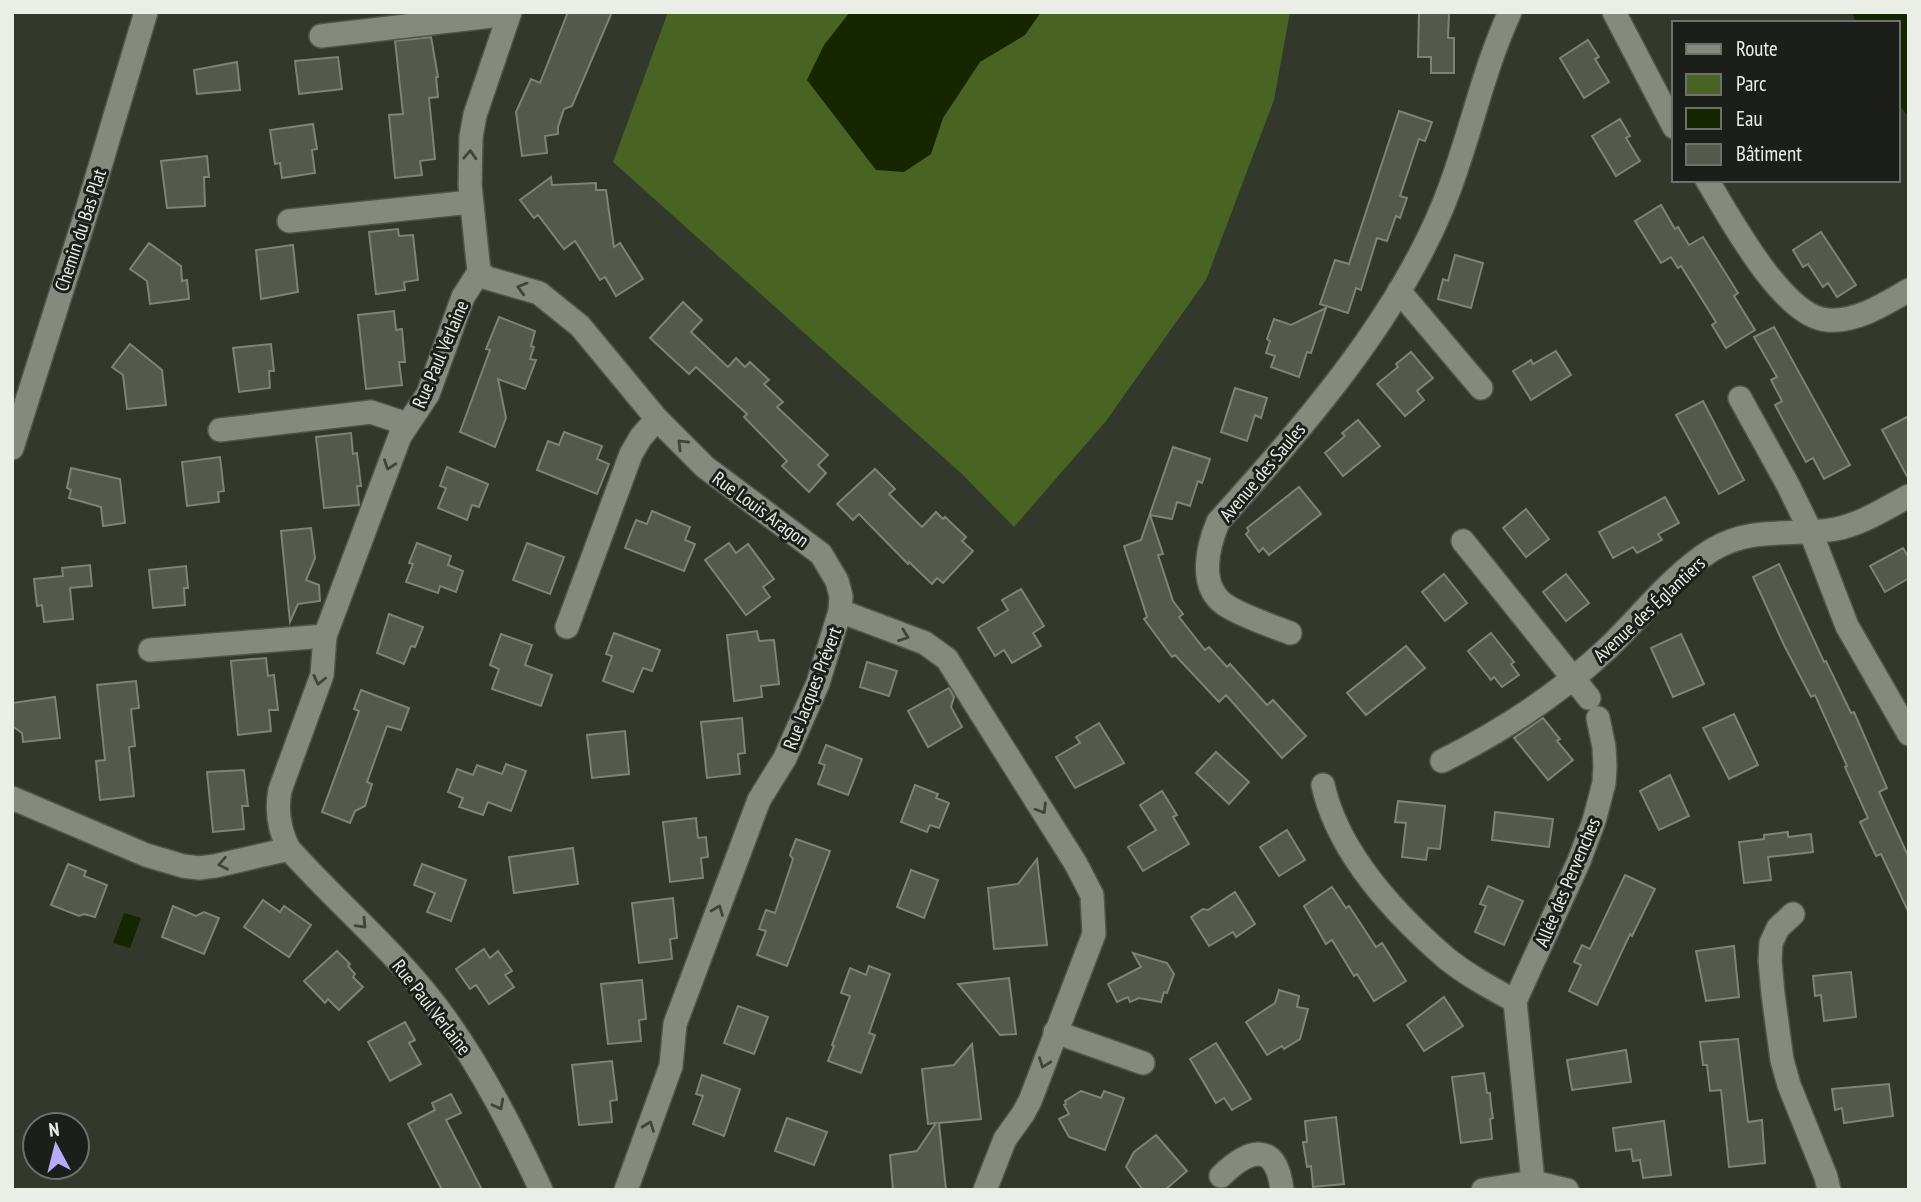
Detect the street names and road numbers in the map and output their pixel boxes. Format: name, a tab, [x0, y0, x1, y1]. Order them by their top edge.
street label: Chemin du Bas Plat	[49, 165, 111, 294]
street label: Rue Paul Verlaine	[407, 297, 473, 411]
street label: Avenue des Saules	[1214, 418, 1310, 526]
street label: Rue Louis Aragon	[708, 466, 814, 552]
street label: Avenue des Églantiers	[1588, 551, 1710, 667]
street label: Rue Jacques Prévert	[778, 623, 847, 753]
street label: Allée des Pervenches	[1529, 814, 1605, 950]
street label: Rue Paul Verlaine	[387, 955, 477, 1060]

